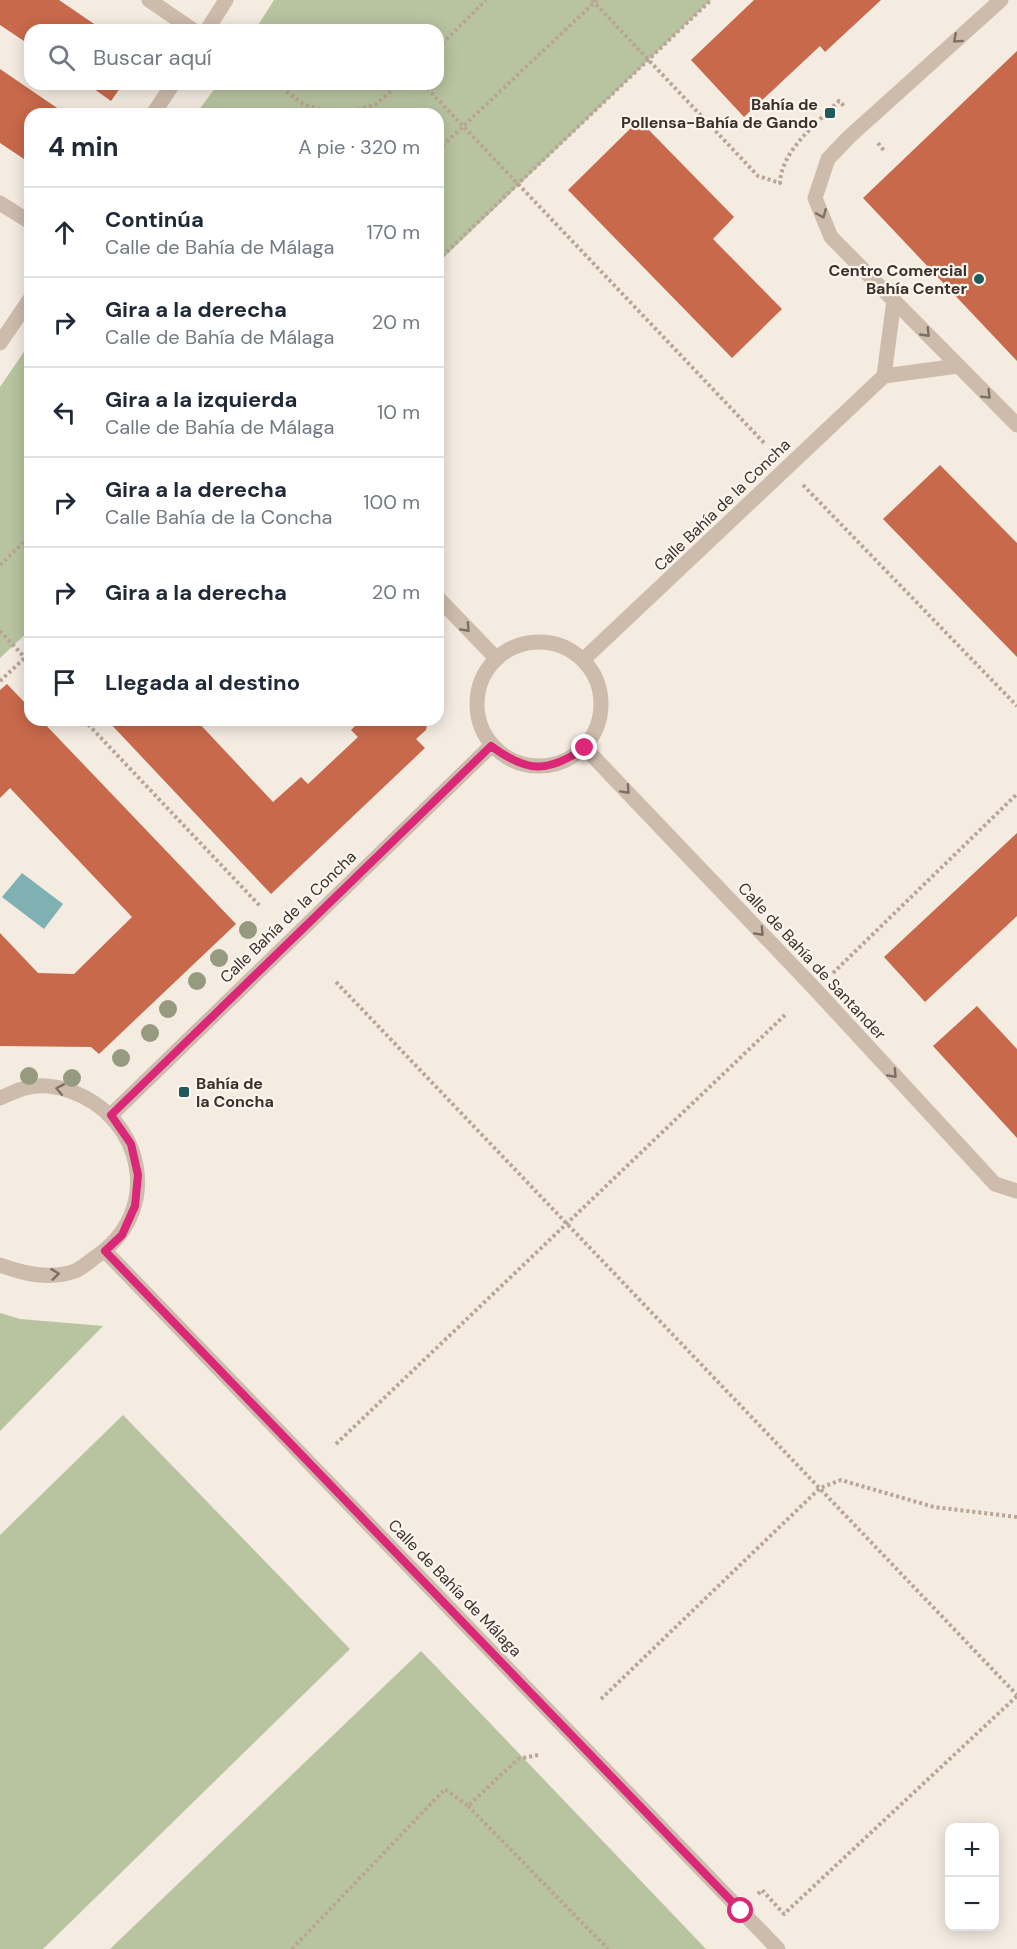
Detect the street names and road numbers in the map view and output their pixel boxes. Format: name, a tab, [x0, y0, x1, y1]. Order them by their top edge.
street label: Calle Bahía de la Concha	[649, 434, 795, 576]
street label: Calle Bahía de la Concha	[215, 846, 361, 988]
street label: Calle de Bahía de Santander	[733, 878, 891, 1044]
street label: Calle de Bahía de Málaga	[384, 1515, 526, 1661]

